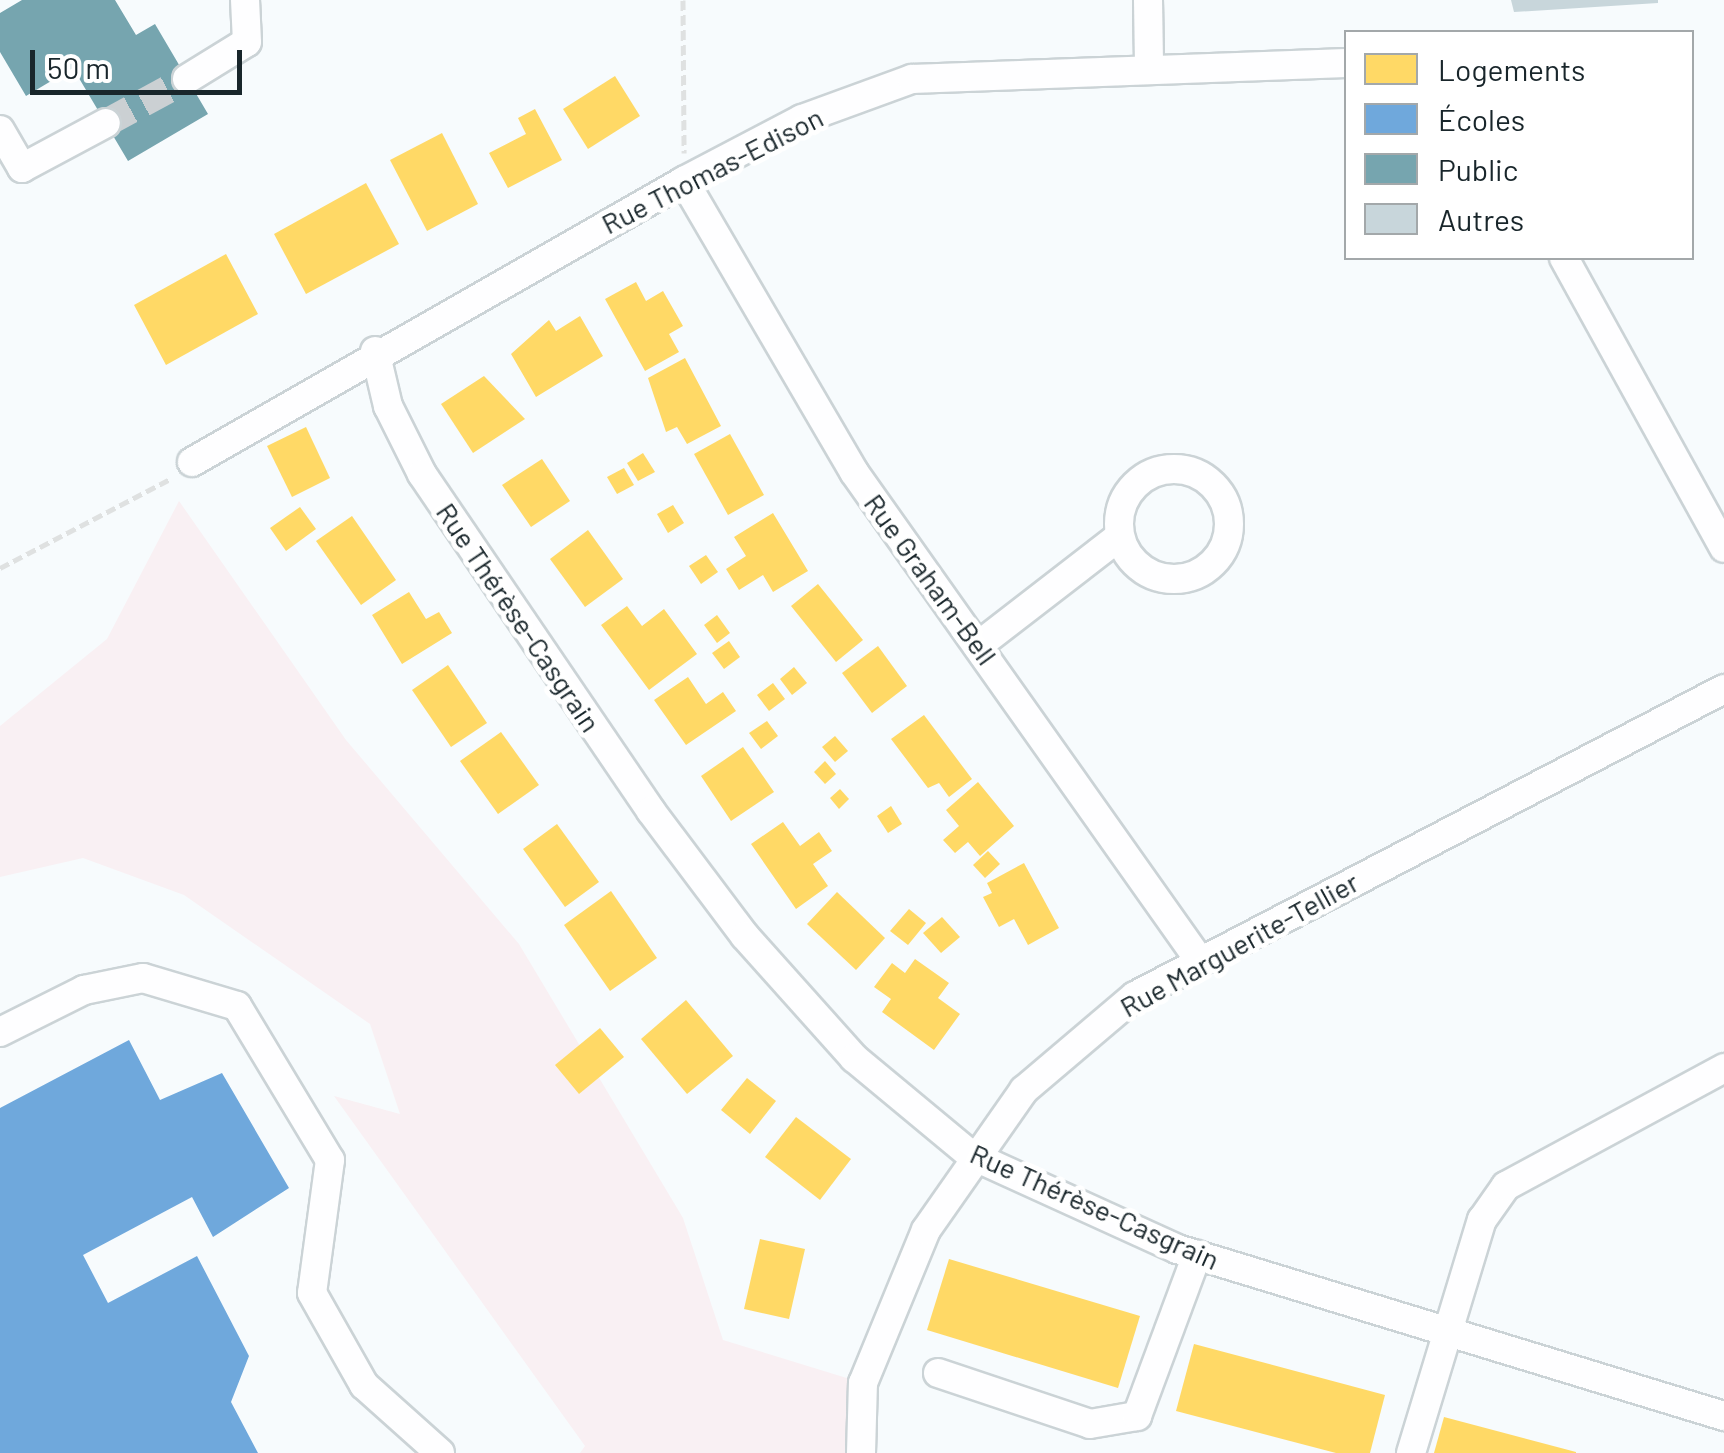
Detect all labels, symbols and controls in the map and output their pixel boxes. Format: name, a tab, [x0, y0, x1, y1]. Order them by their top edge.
scale bar	[35, 30, 248, 92]
legend	[1344, 30, 1694, 260]
text: 50 m	[47, 49, 110, 85]
text: Logements	[1438, 51, 1586, 87]
street label: Rue Thomas-Edison	[596, 100, 828, 240]
text: Écoles	[1438, 101, 1525, 137]
text: Public	[1438, 151, 1518, 187]
text: Autres	[1438, 201, 1524, 237]
street label: Rue Graham-Bell	[858, 487, 1004, 671]
street label: Rue Thérèse-Casgrain	[430, 496, 608, 738]
street label: Rue Marguerite-Tellier	[1114, 865, 1364, 1023]
street label: Rue Thérèse-Casgrain	[965, 1136, 1225, 1276]

